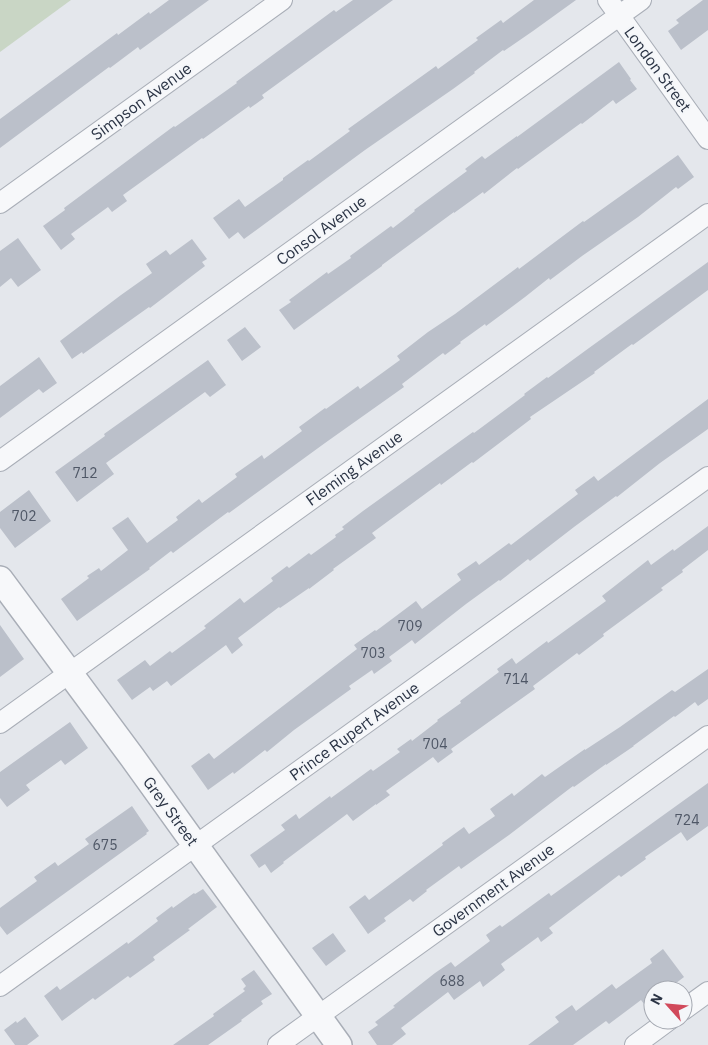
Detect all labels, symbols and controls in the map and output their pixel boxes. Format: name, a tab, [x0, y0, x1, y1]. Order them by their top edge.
street label: London Street	[620, 22, 696, 116]
street label: Simpson Avenue	[87, 58, 195, 144]
street label: Consol Avenue	[272, 191, 370, 269]
street label: Fleming Avenue	[302, 426, 406, 510]
house number: 712	[72, 464, 98, 482]
house number: 702	[11, 507, 37, 525]
house number: 709	[397, 617, 423, 635]
house number: 703	[360, 644, 386, 662]
house number: 714	[503, 670, 529, 688]
street label: Prince Rupert Avenue	[285, 677, 423, 785]
house number: 704	[422, 735, 448, 753]
street label: Grey Street	[139, 772, 203, 850]
house number: 724	[674, 811, 700, 829]
house number: 675	[92, 836, 118, 854]
street label: Government Avenue	[428, 839, 558, 941]
house number: 688	[439, 972, 465, 990]
north arrow	[643, 980, 693, 1030]
text: N	[646, 990, 667, 1008]

